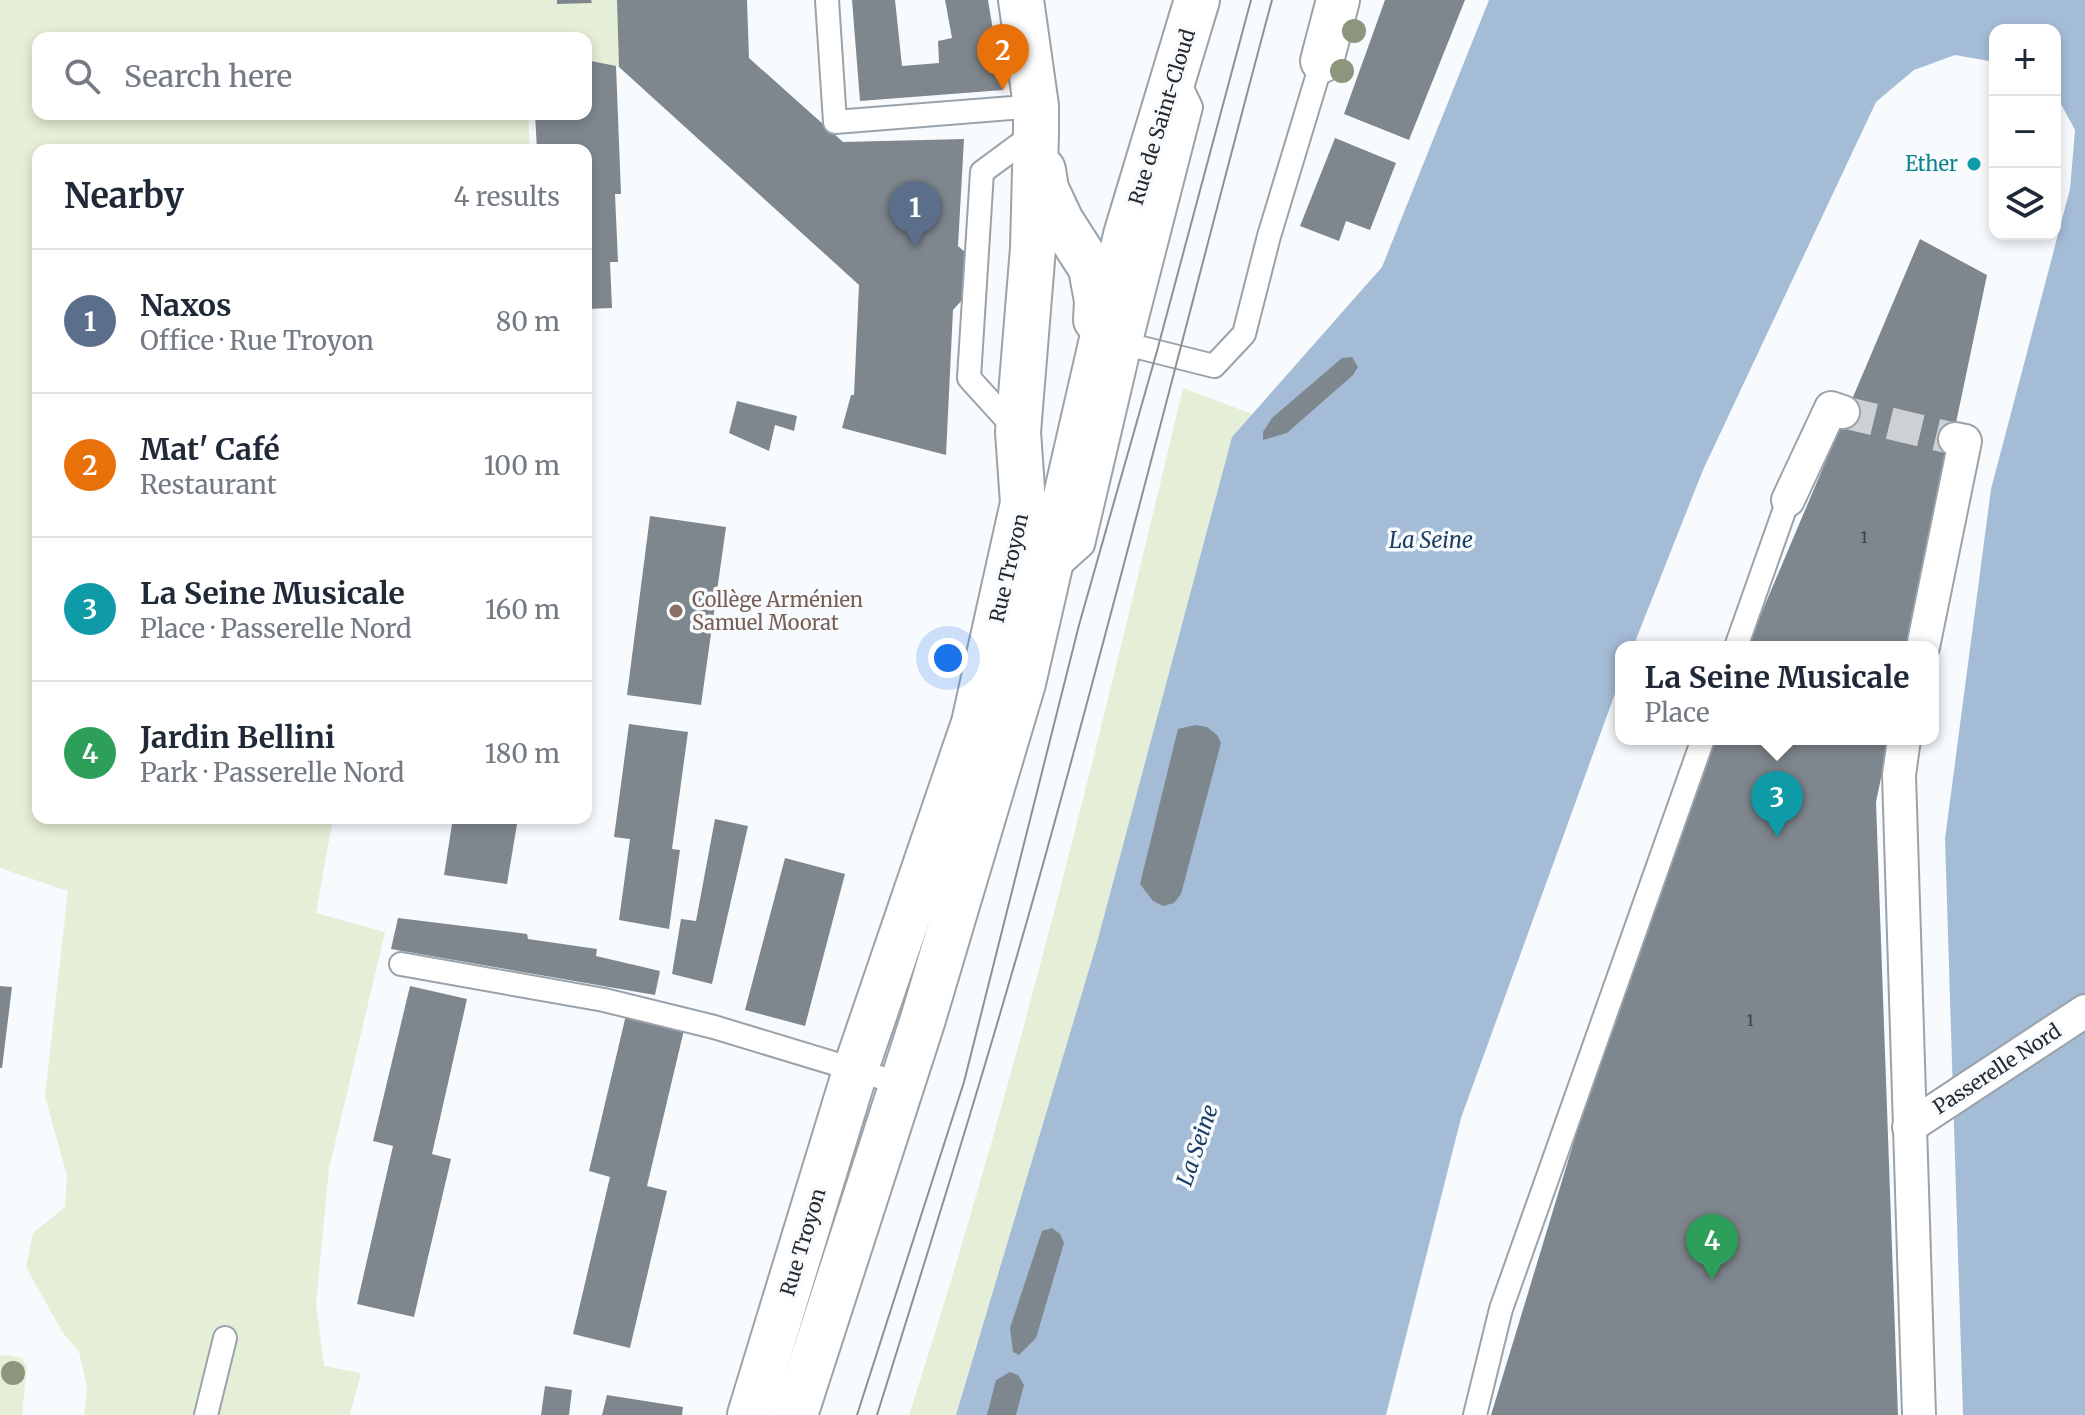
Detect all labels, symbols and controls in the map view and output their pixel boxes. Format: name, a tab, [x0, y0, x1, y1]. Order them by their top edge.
pin: 2	[977, 24, 1029, 90]
map controls	[1989, 24, 2061, 240]
button: +	[1989, 24, 2061, 96]
street label: Rue de Saint-Cloud	[1123, 26, 1200, 208]
search box	[32, 32, 592, 120]
icon: search	[60, 54, 104, 98]
text: Search here	[124, 57, 292, 95]
button: −	[1989, 96, 2061, 168]
place label: Ether	[1905, 151, 1958, 176]
marker: Ether	[1965, 155, 1983, 173]
button: layers	[1989, 168, 2061, 240]
text: Nearby	[64, 175, 184, 217]
text: 4 results	[453, 180, 560, 213]
pin: 1	[889, 181, 941, 247]
text: Naxos	[140, 286, 232, 324]
text: 1	[84, 305, 96, 338]
text: 80 m	[496, 305, 560, 338]
text: Office · Rue Troyon	[140, 324, 374, 357]
text: Mat' Café	[140, 430, 280, 468]
text: 2	[82, 449, 98, 482]
text: 100 m	[484, 449, 560, 482]
text: Restaurant	[140, 468, 277, 501]
street label: Rue Troyon	[984, 511, 1033, 625]
water label: La Seine	[1389, 526, 1473, 554]
house number: 1	[1860, 527, 1868, 547]
text: La Seine Musicale	[140, 574, 405, 612]
place label: Collège Arménien Samuel Moorat	[692, 587, 863, 635]
text: 3	[83, 593, 97, 626]
text: 160 m	[485, 593, 560, 626]
marker: Collège Arménien Samuel Moorat	[667, 602, 685, 620]
text: Place · Passerelle Nord	[140, 612, 412, 645]
your location	[928, 638, 968, 678]
popup	[1615, 641, 1939, 745]
text: La Seine Musicale	[1645, 658, 1909, 696]
text: Place	[1645, 696, 1710, 729]
text: Jardin Bellini	[140, 718, 335, 756]
text: 4	[82, 737, 98, 770]
text: 180 m	[485, 737, 560, 770]
text: Park · Passerelle Nord	[140, 756, 404, 789]
pin: 3	[1751, 771, 1803, 837]
house number: 1	[1746, 1010, 1754, 1030]
street label: Passerelle Nord	[1928, 1018, 2065, 1119]
water label: La Seine	[1170, 1101, 1224, 1189]
street label: Rue Troyon	[774, 1185, 831, 1299]
pin: 4	[1686, 1214, 1738, 1280]

